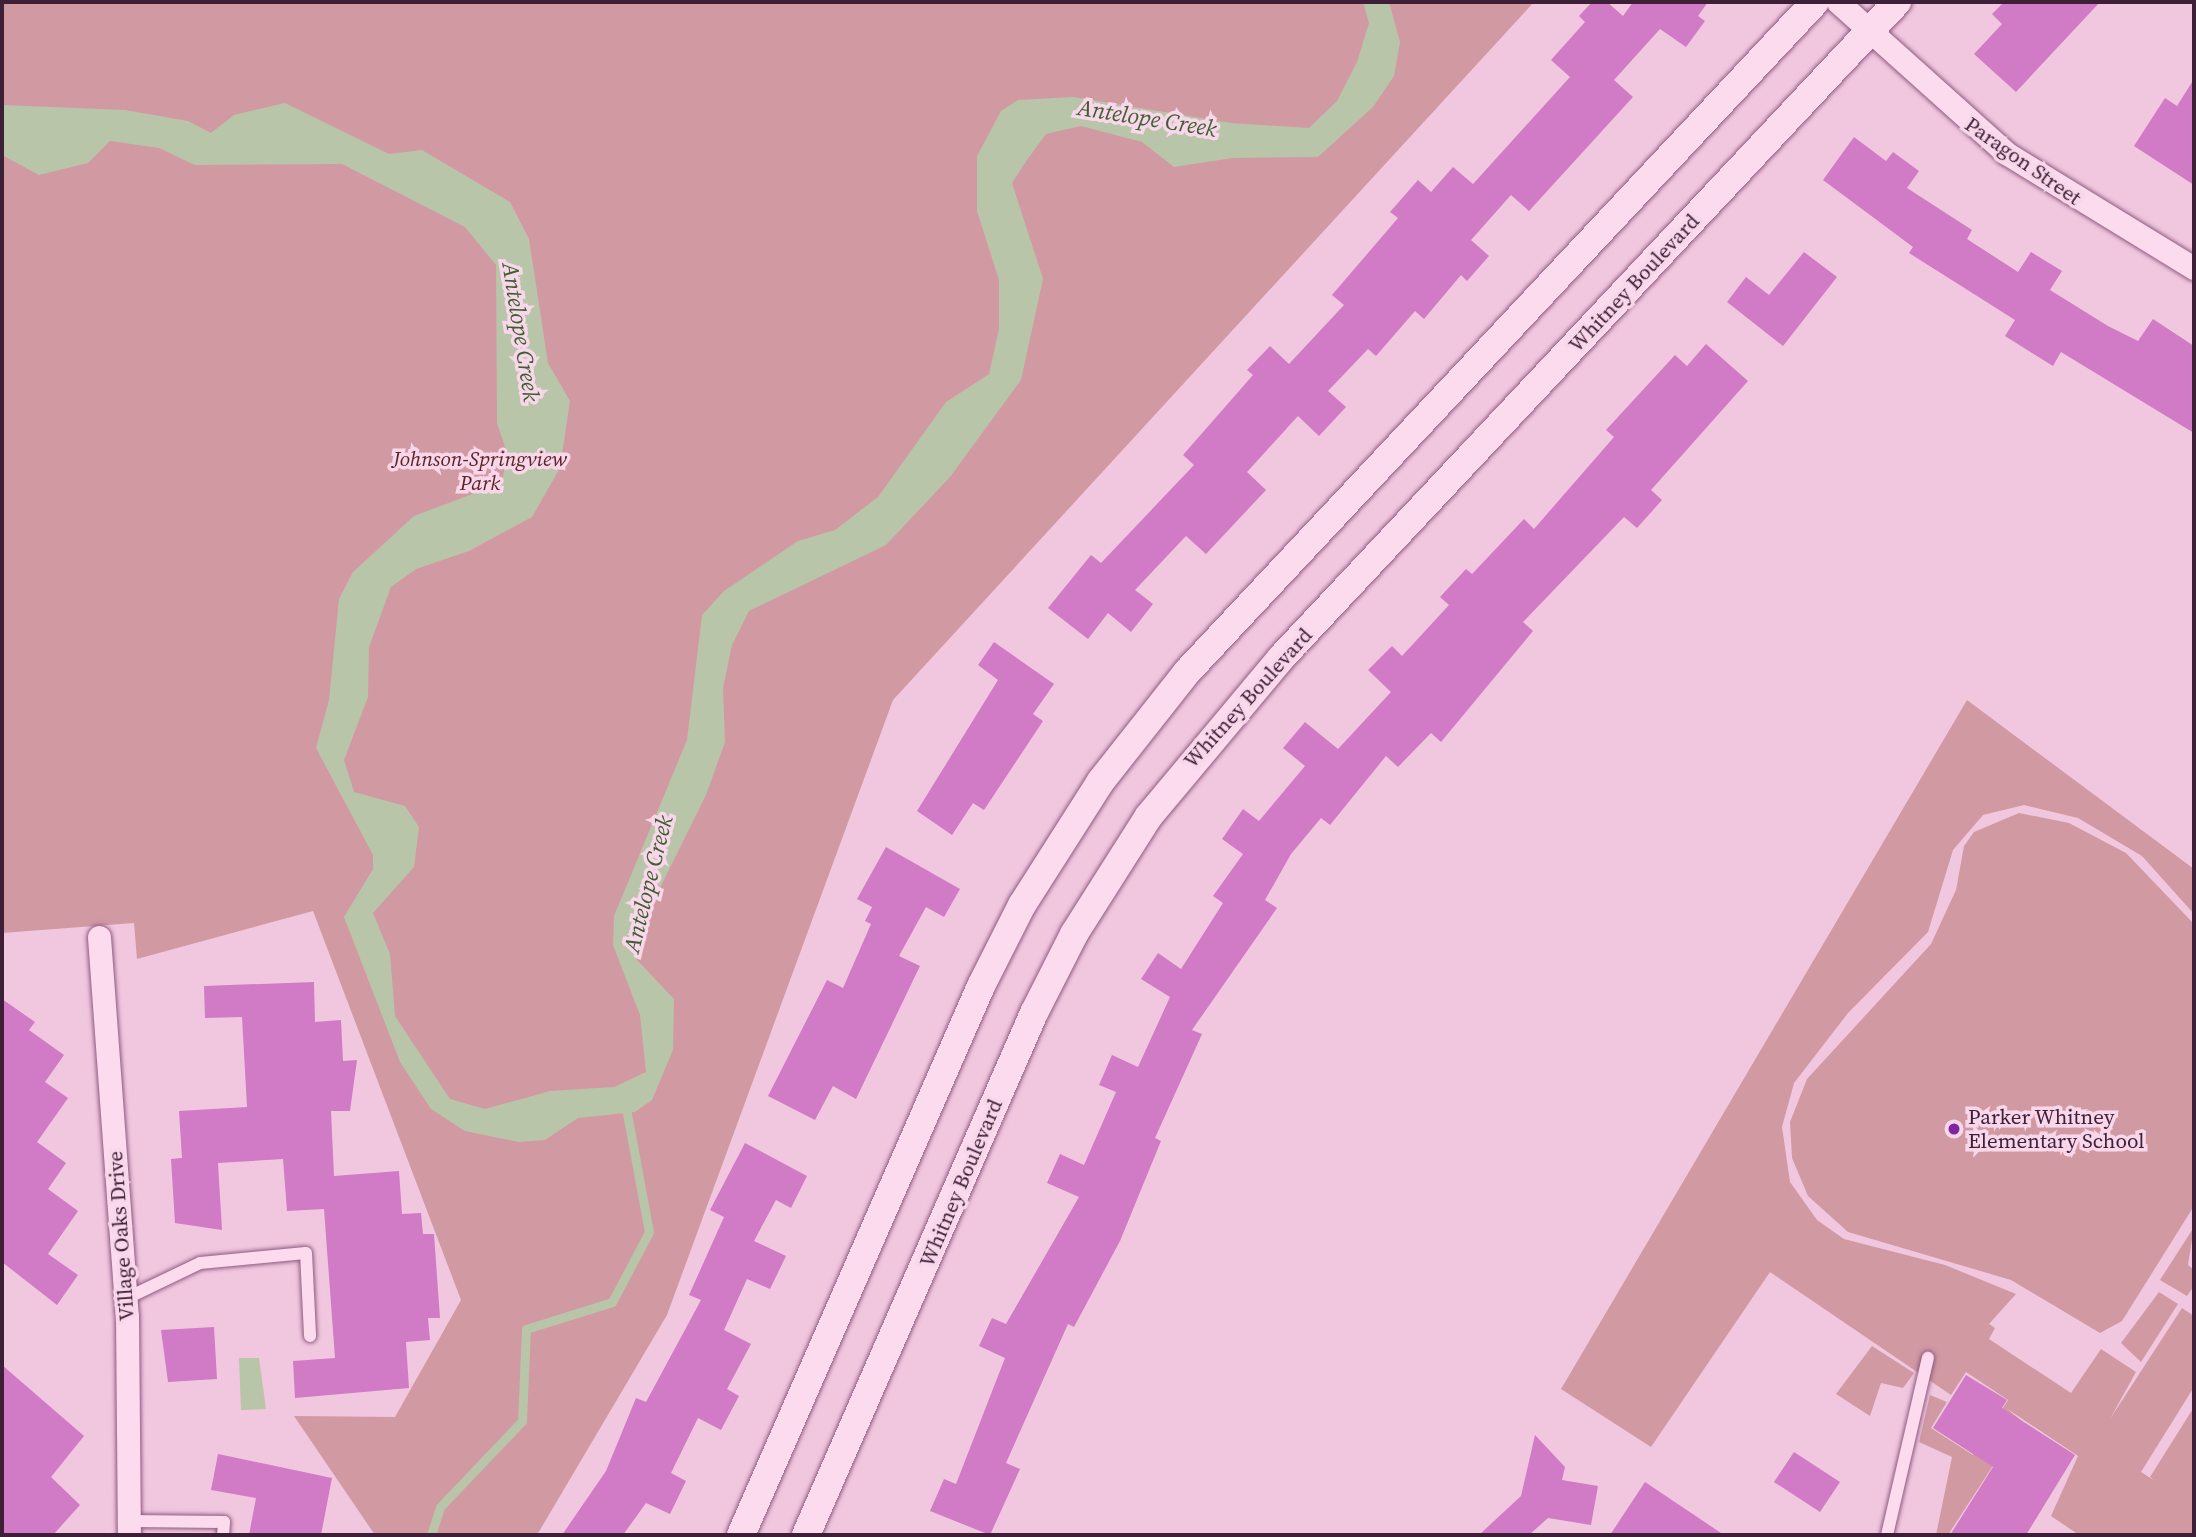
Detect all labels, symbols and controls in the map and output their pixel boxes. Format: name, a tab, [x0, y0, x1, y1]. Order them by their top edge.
water label: Antelope Creek	[1075, 93, 1219, 143]
street label: Paragon Street	[1960, 112, 2086, 210]
street label: Whitney Boulevard	[1563, 209, 1705, 357]
water label: Antelope Creek	[496, 260, 546, 404]
park label: Johnson-Springview Park	[393, 446, 567, 496]
street label: Whitney Boulevard	[1179, 623, 1317, 773]
water label: Antelope Creek	[618, 812, 678, 956]
street label: Whitney Boulevard	[914, 1095, 1008, 1271]
place label: Parker Whitney Elementary School	[1968, 1104, 2145, 1154]
marker: Parker Whitney Elementary School	[1946, 1121, 1962, 1137]
street label: Village Oaks Drive	[102, 1150, 140, 1322]

